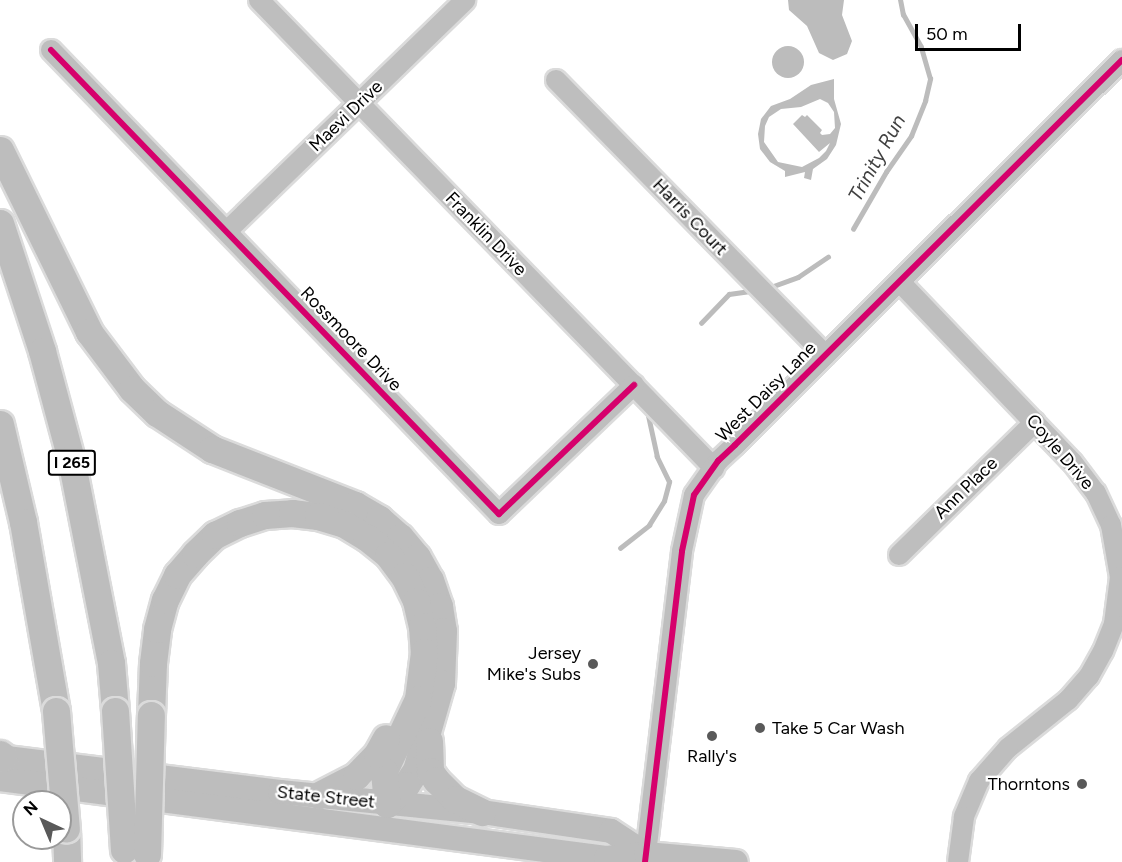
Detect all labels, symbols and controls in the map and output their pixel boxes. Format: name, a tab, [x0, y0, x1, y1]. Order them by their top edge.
scale bar	[918, 12, 1024, 50]
text: 50 m	[926, 23, 968, 45]
street label: Maevi Drive	[305, 76, 387, 156]
water label: Trinity Run	[843, 110, 911, 206]
street label: Harris Court	[648, 174, 732, 260]
street label: Franklin Drive	[441, 188, 531, 280]
street label: Rossmoore Drive	[296, 282, 406, 396]
street label: West Daisy Lane	[712, 338, 820, 446]
street label: Coyle Drive	[1022, 410, 1098, 494]
road number: I 265	[46, 450, 98, 476]
street label: Ann Place	[930, 452, 1002, 524]
place label: Jersey Mike's Subs	[487, 643, 581, 686]
marker: Jersey Mike's Subs	[586, 657, 600, 671]
place label: Take 5 Car Wash	[772, 717, 904, 739]
marker: Take 5 Car Wash	[753, 721, 767, 735]
marker: Rally's	[705, 729, 719, 743]
place label: Rally's	[687, 745, 737, 767]
place label: Thorntons	[988, 773, 1070, 795]
marker: Thorntons	[1075, 777, 1089, 791]
street label: State Street	[276, 781, 376, 813]
north arrow	[12, 790, 72, 850]
text: N	[19, 797, 42, 819]

